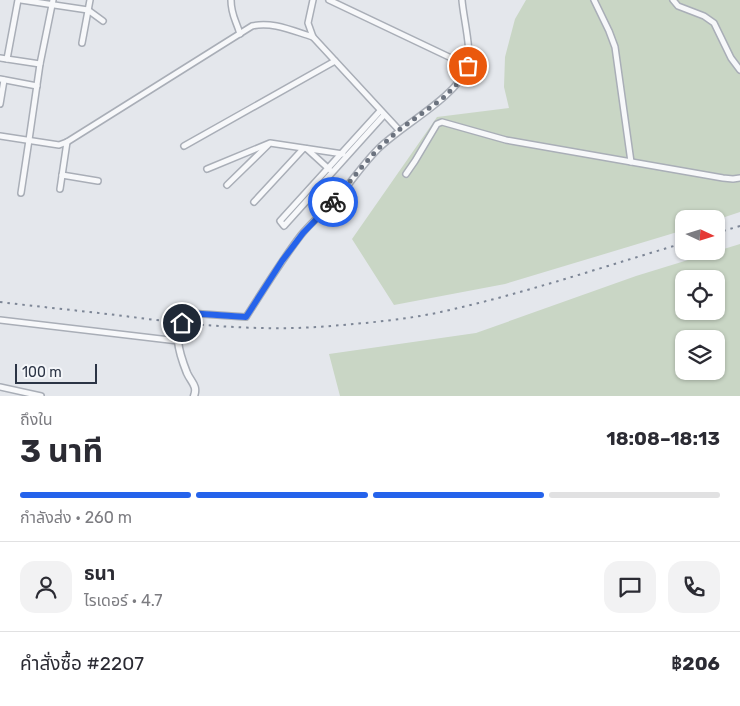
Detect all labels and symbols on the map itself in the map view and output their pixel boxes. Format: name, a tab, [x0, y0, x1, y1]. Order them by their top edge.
pin	[447, 45, 489, 87]
courier	[308, 177, 358, 227]
north arrow	[675, 210, 725, 260]
pin	[161, 302, 203, 344]
scale bar	[15, 361, 98, 384]

